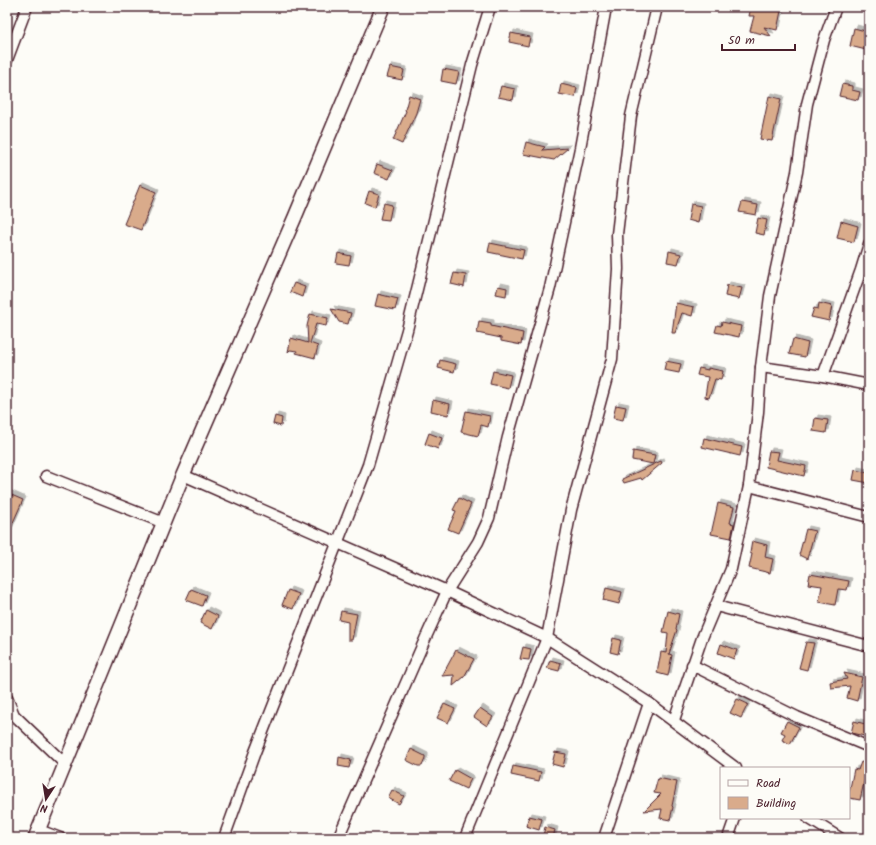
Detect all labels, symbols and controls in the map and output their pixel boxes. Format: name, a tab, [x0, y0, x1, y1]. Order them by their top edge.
scale bar	[722, 26, 795, 52]
text: 50 m	[728, 31, 755, 50]
legend	[720, 767, 850, 819]
text: Road	[756, 774, 781, 793]
north arrow	[26, 779, 66, 819]
text: Building	[756, 794, 796, 813]
text: N	[39, 798, 49, 817]

